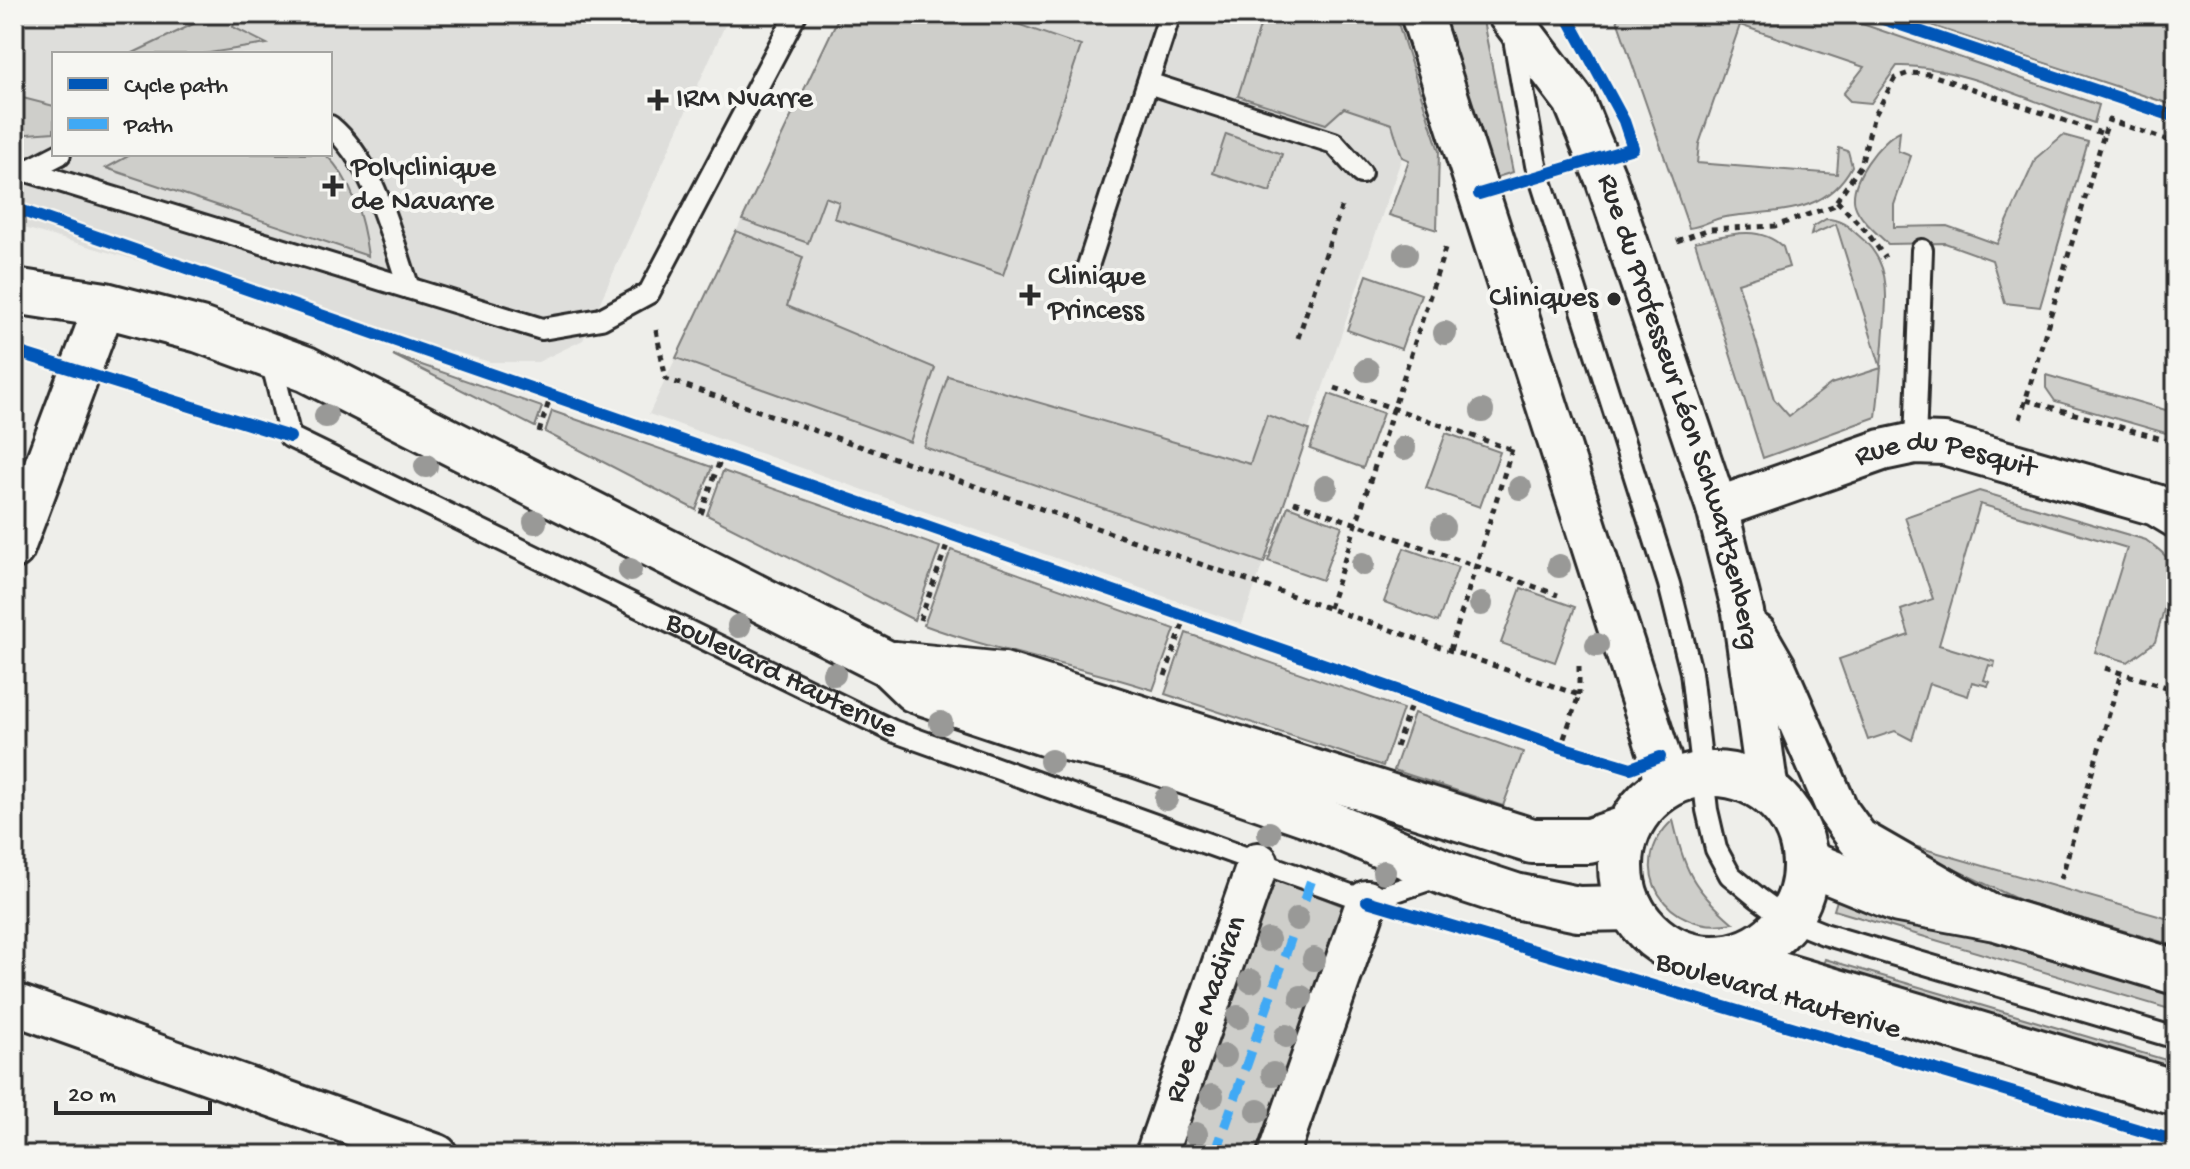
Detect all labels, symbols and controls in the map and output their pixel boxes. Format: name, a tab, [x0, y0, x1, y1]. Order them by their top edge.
legend	[52, 52, 332, 156]
text: Cycle path	[124, 73, 228, 102]
place label: IRM Nvarre	[676, 83, 814, 118]
marker: IRM Nvarre	[647, 89, 669, 111]
text: Path	[123, 113, 173, 142]
place label: Polyclinique de Navarre	[350, 152, 497, 221]
street label: Rue du Professeur Léon Schwartzenberg	[1588, 170, 1766, 652]
marker: Polyclinique de Navarre	[322, 175, 344, 197]
place label: Clinique Princess	[1047, 261, 1146, 330]
place label: Cliniques	[1489, 282, 1599, 317]
marker: Clinique Princess	[1019, 284, 1041, 306]
marker: Cliniques	[1605, 290, 1623, 308]
street label: Rue du Pesquit	[1850, 425, 2043, 488]
street label: Boulevard Hauterive	[659, 605, 903, 748]
street label: Rue de Madiran	[1158, 911, 1256, 1108]
street label: Boulevard Hauterive	[1650, 945, 1905, 1049]
scale bar	[56, 1065, 210, 1115]
text: 20 m	[68, 1082, 116, 1111]

